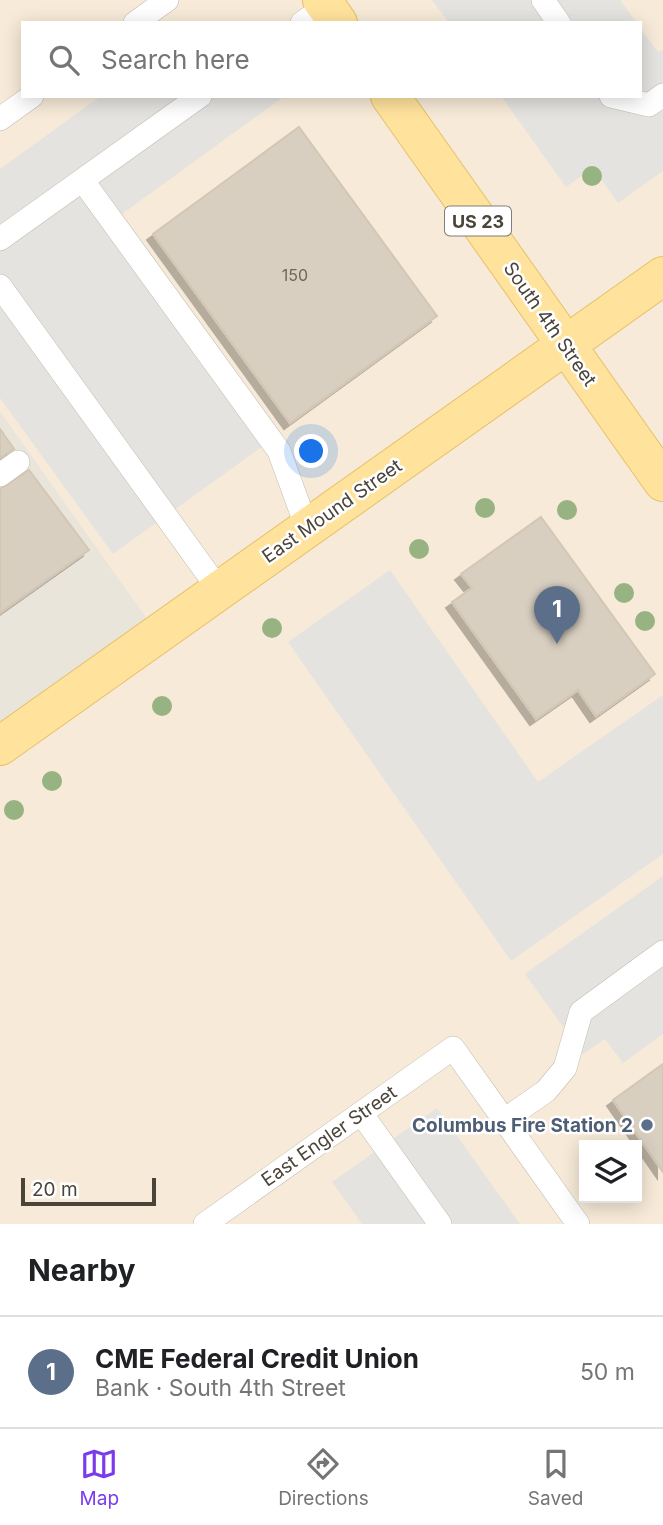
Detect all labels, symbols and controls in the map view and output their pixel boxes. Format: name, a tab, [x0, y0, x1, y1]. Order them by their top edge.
search box	[21, 21, 642, 98]
icon: search	[45, 41, 83, 79]
text: Search here	[101, 44, 250, 75]
road number: US 23	[445, 206, 511, 236]
street label: South 4th Street	[499, 257, 601, 391]
house number: 150	[282, 265, 308, 285]
your location	[294, 434, 328, 468]
street label: East Mound Street	[258, 454, 406, 568]
pin: 1	[534, 586, 580, 644]
street label: East Engler Street	[257, 1081, 401, 1191]
place label: Columbus Fire Station 2	[412, 1114, 633, 1137]
marker: Columbus Fire Station 2	[639, 1117, 655, 1133]
map controls	[579, 1140, 642, 1203]
button: layers	[579, 1140, 642, 1203]
scale bar	[21, 1175, 156, 1207]
text: 20 m	[32, 1178, 78, 1201]
text: Nearby	[28, 1252, 136, 1288]
text: CME Federal Credit Union	[95, 1343, 419, 1374]
text: 1	[46, 1358, 56, 1386]
text: 50 m	[580, 1358, 635, 1386]
text: Bank · South 4th Street	[95, 1374, 346, 1402]
tab: Map	[80, 1445, 119, 1510]
tab: Directions	[278, 1445, 369, 1510]
tab: Saved	[528, 1445, 583, 1510]

